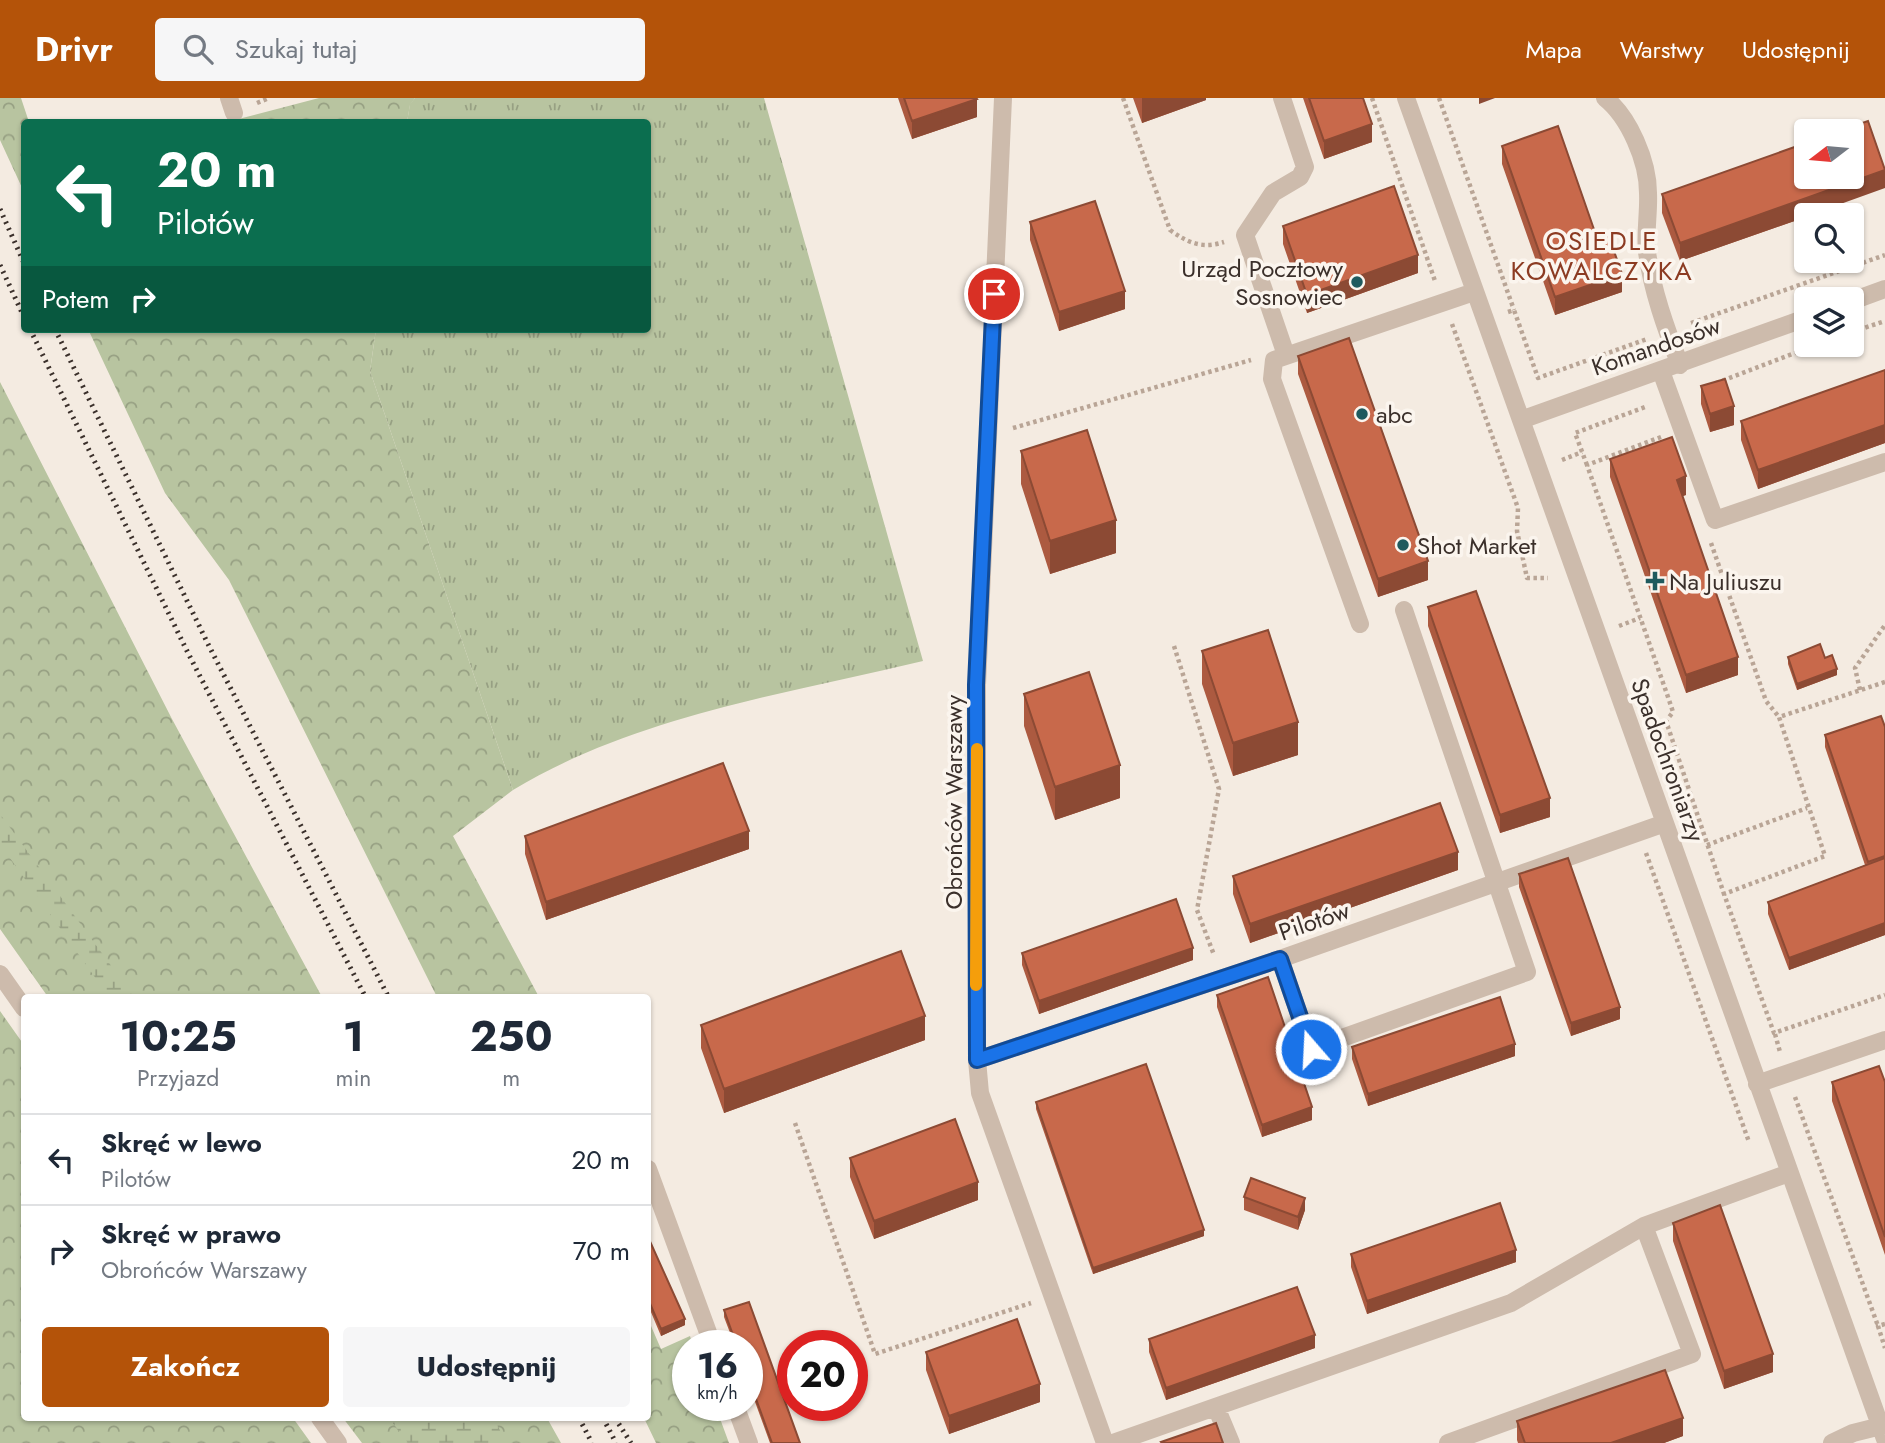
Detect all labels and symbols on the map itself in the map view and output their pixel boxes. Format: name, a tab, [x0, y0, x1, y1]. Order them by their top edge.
north arrow	[1794, 119, 1864, 189]
district label: OSIEDLE KOWALCZYKA	[1510, 222, 1694, 290]
place label: Urząd Pocztowy Sosnowiec	[1181, 251, 1343, 314]
pin	[964, 264, 1024, 324]
marker: Urząd Pocztowy Sosnowiec	[1349, 274, 1365, 290]
street label: Komandosów	[1587, 307, 1726, 384]
place label: abc	[1376, 397, 1413, 432]
marker: abc	[1354, 406, 1370, 422]
place label: Shot Market	[1417, 528, 1537, 563]
marker: Shot Market	[1395, 537, 1411, 553]
place label: Na Juliuszu	[1669, 564, 1782, 599]
marker: Na Juliuszu	[1647, 573, 1663, 589]
street label: Spadochroniarzy	[1622, 673, 1714, 847]
street label: Obrońców Warszawy	[936, 694, 971, 909]
street label: Pilotów	[1274, 892, 1355, 949]
position arrow	[1274, 1012, 1348, 1086]
speed limit sign: 20	[777, 1330, 868, 1421]

